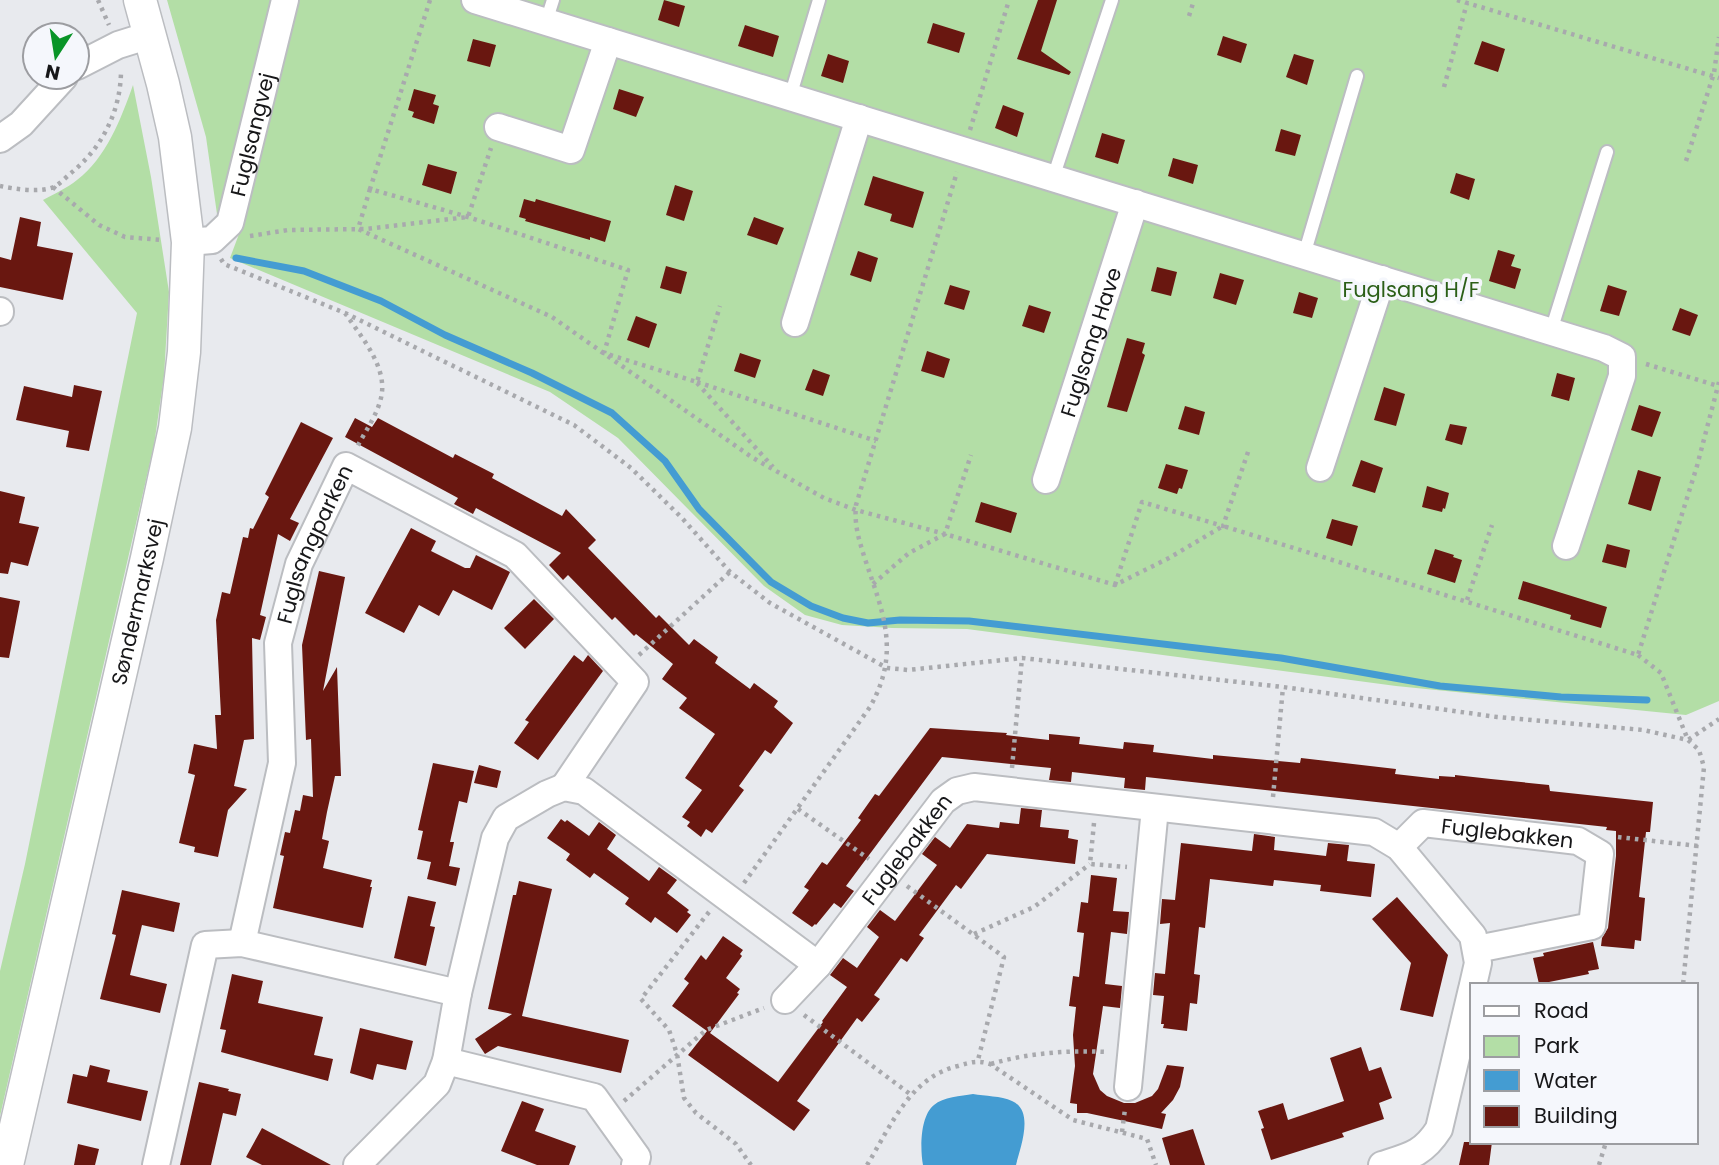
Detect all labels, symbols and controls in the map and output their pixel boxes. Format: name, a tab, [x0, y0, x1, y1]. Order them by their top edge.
north arrow	[21, 21, 91, 91]
text: N	[43, 57, 62, 87]
street label: Fuglsangvej	[223, 70, 281, 199]
street label: Fuglsang Have	[1053, 264, 1128, 420]
park label: Fuglsang H/F	[1343, 275, 1479, 304]
street label: Fuglsangparken	[269, 460, 359, 627]
street label: Søndermarksvej	[104, 516, 170, 688]
street label: Fuglebakken	[855, 787, 958, 911]
street label: Fuglebakken	[1440, 811, 1575, 855]
legend	[1470, 983, 1698, 1144]
text: Road	[1534, 996, 1589, 1025]
text: Park	[1534, 1031, 1579, 1060]
text: Water	[1534, 1066, 1597, 1095]
text: Building	[1534, 1101, 1618, 1130]

